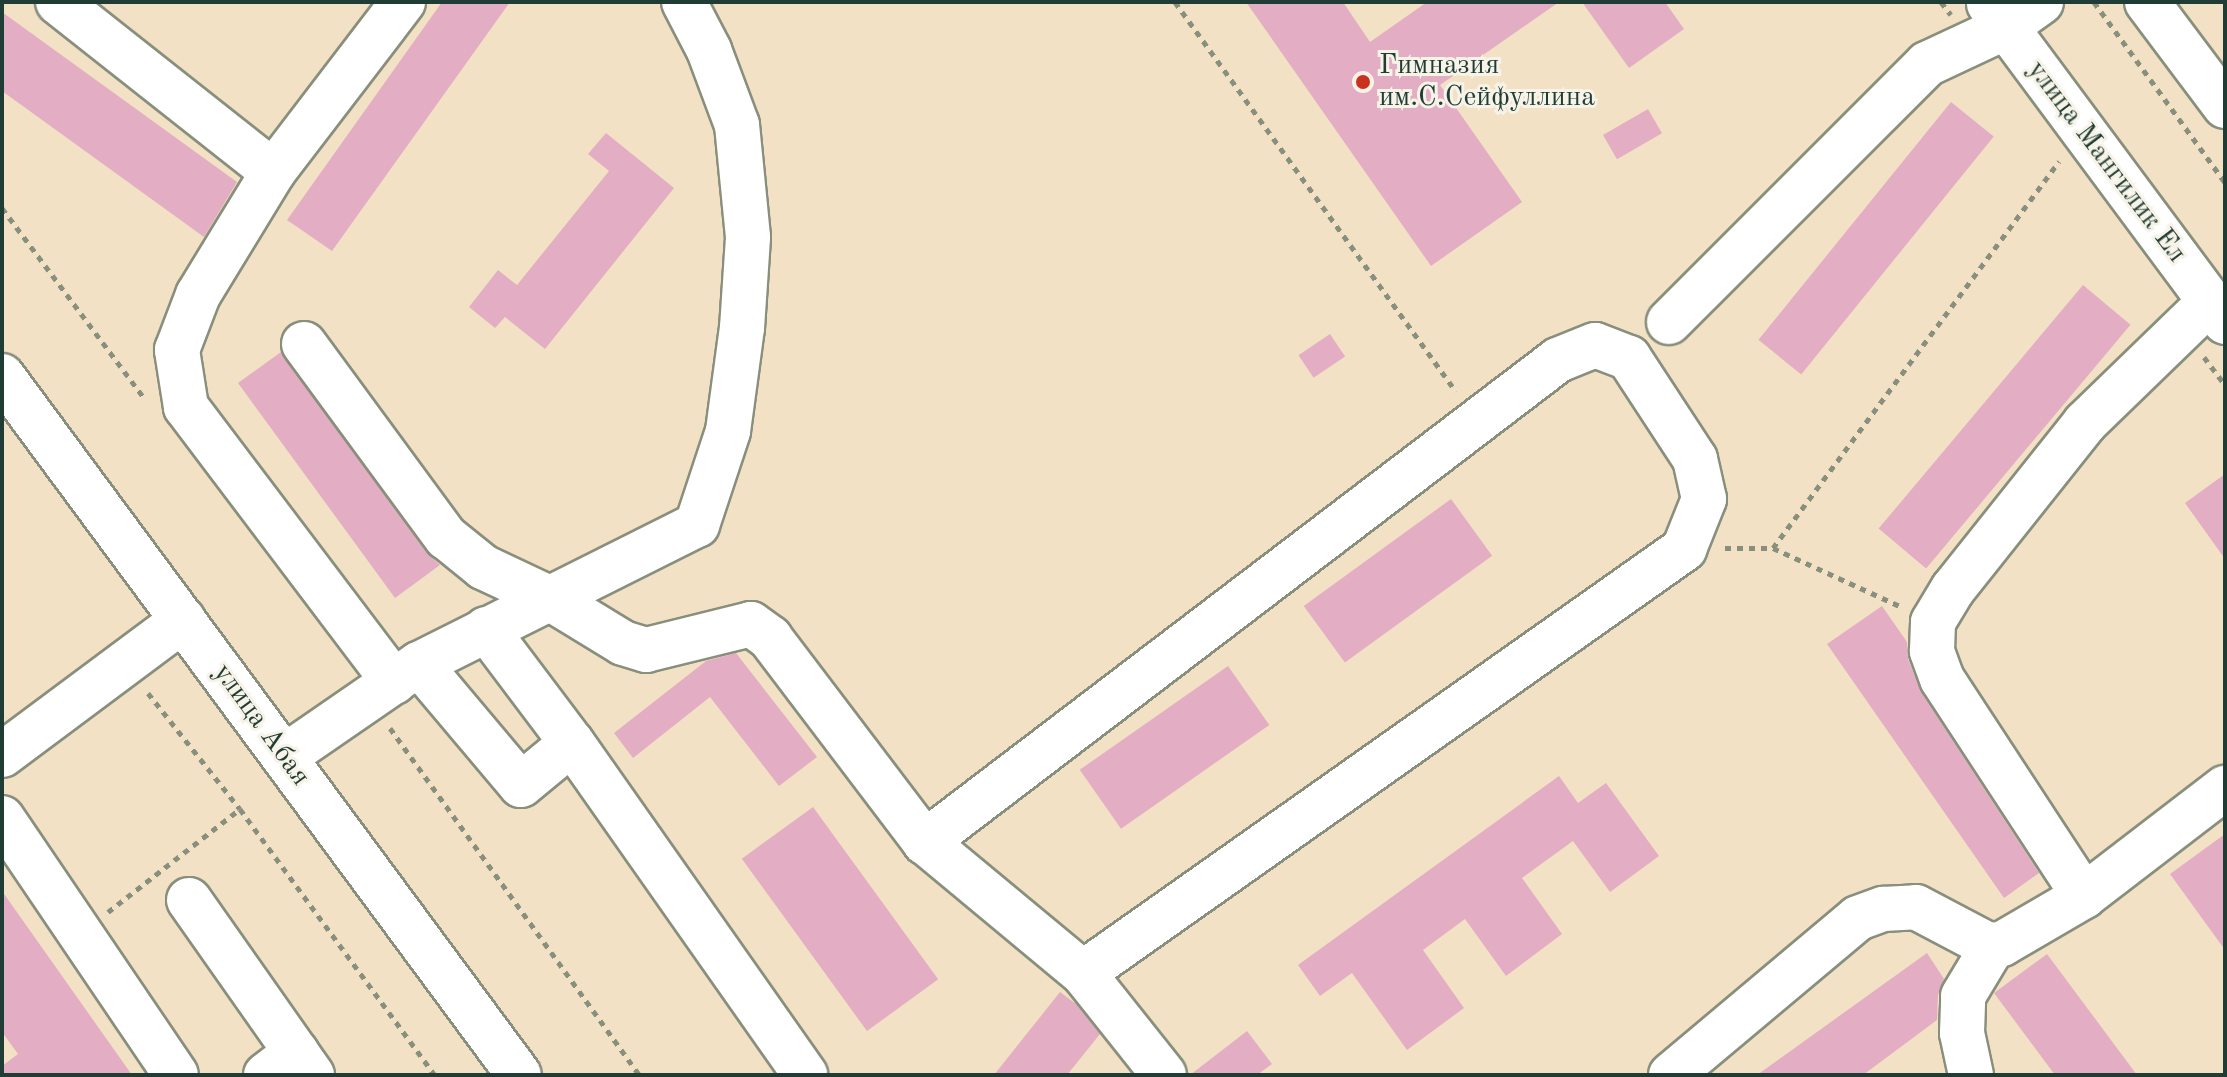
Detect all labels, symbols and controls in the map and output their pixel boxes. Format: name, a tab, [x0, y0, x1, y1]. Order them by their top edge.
place label: Гимназия им.С.Сейфуллина	[1379, 49, 1595, 115]
street label: улица Мангилик Ел	[2019, 55, 2193, 269]
marker: Гимназия им.С.Сейфуллина	[1354, 73, 1372, 91]
street label: улица Абая	[205, 657, 317, 793]

